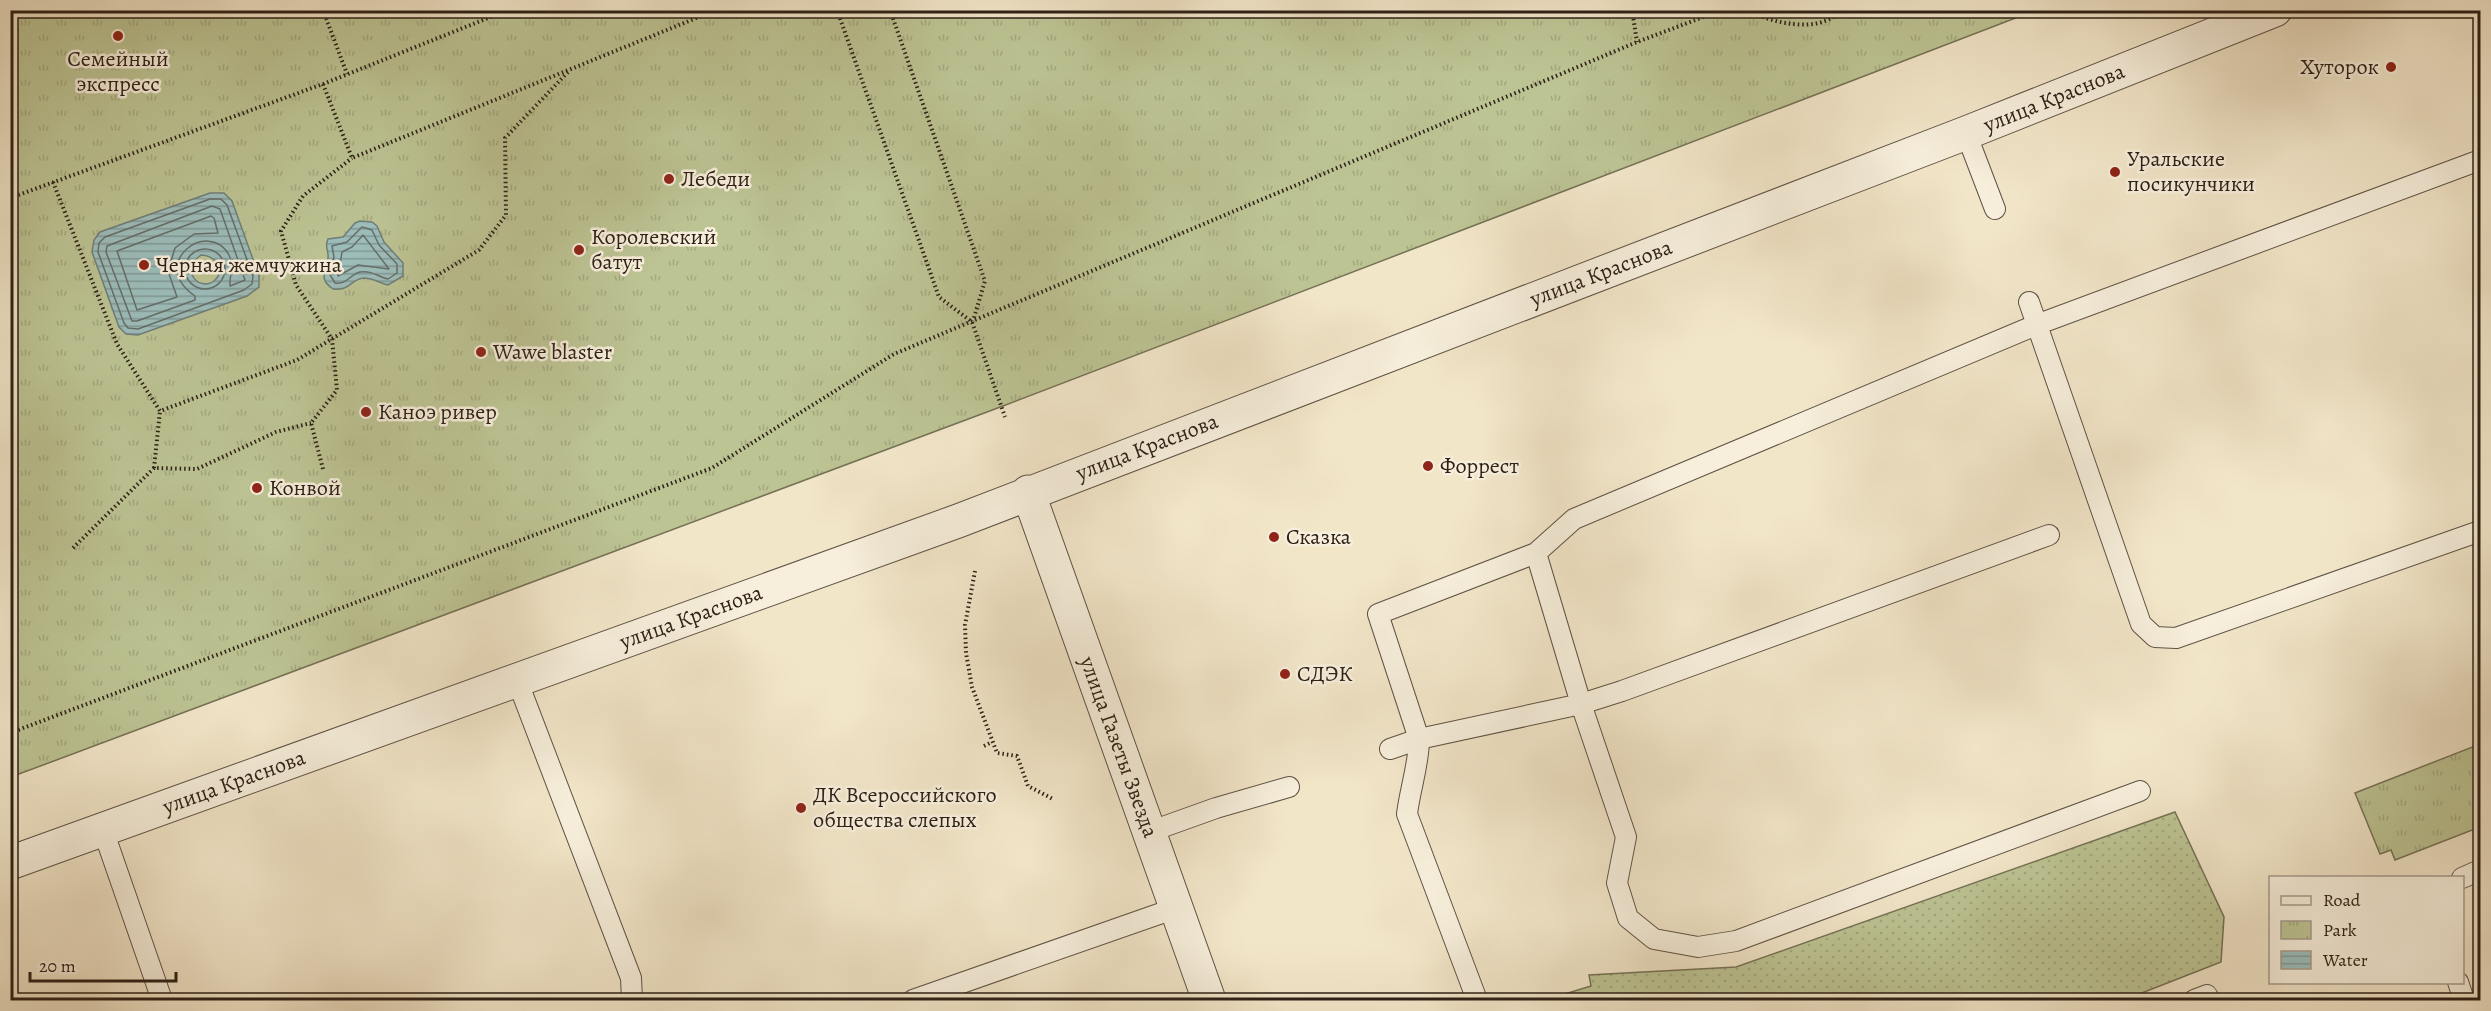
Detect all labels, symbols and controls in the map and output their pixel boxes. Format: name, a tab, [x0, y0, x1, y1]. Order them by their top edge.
marker: Семейный экспресс	[111, 29, 125, 43]
place label: Семейный экспресс	[67, 44, 169, 99]
place label: Хуторок	[2300, 52, 2379, 82]
street label: улица Краснова	[1978, 56, 2130, 140]
marker: Хуторок	[2384, 60, 2398, 74]
place label: Уральские посикунчики	[2127, 144, 2255, 199]
place label: Лебеди	[681, 164, 750, 194]
marker: Уральские посикунчики	[2108, 165, 2122, 179]
marker: Лебеди	[662, 172, 676, 186]
place label: Королевский батут	[591, 222, 716, 277]
street label: улица Краснова	[1525, 232, 1677, 314]
marker: Королевский батут	[572, 243, 586, 257]
place label: Черная жемчужина	[156, 250, 343, 280]
marker: Черная жемчужина	[137, 258, 151, 272]
place label: Wawe blaster	[492, 337, 612, 367]
marker: Wawe blaster	[474, 345, 488, 359]
place label: Каноэ ривер	[378, 397, 497, 427]
marker: Каноэ ривер	[359, 405, 373, 419]
street label: улица Краснова	[1071, 406, 1223, 488]
place label: Форрест	[1440, 451, 1519, 481]
marker: Форрест	[1421, 459, 1435, 473]
place label: Конвой	[269, 473, 341, 503]
marker: Конвой	[250, 481, 264, 495]
place label: Сказка	[1286, 522, 1352, 552]
marker: Сказка	[1267, 530, 1281, 544]
street label: улица Краснова	[615, 577, 767, 657]
street label: улица Газеты Звезда	[1072, 651, 1166, 843]
place label: СДЭК	[1297, 659, 1352, 689]
marker: СДЭК	[1278, 667, 1292, 681]
street label: улица Краснова	[158, 742, 310, 822]
place label: ДК Всероссийского общества слепых	[813, 780, 997, 835]
marker: ДК Всероссийского общества слепых	[794, 801, 808, 815]
legend	[2269, 876, 2464, 984]
text: Road	[2323, 888, 2361, 912]
text: Park	[2323, 918, 2357, 942]
scale bar	[30, 945, 176, 983]
text: Water	[2322, 948, 2368, 972]
text: 20 m	[39, 954, 76, 978]

